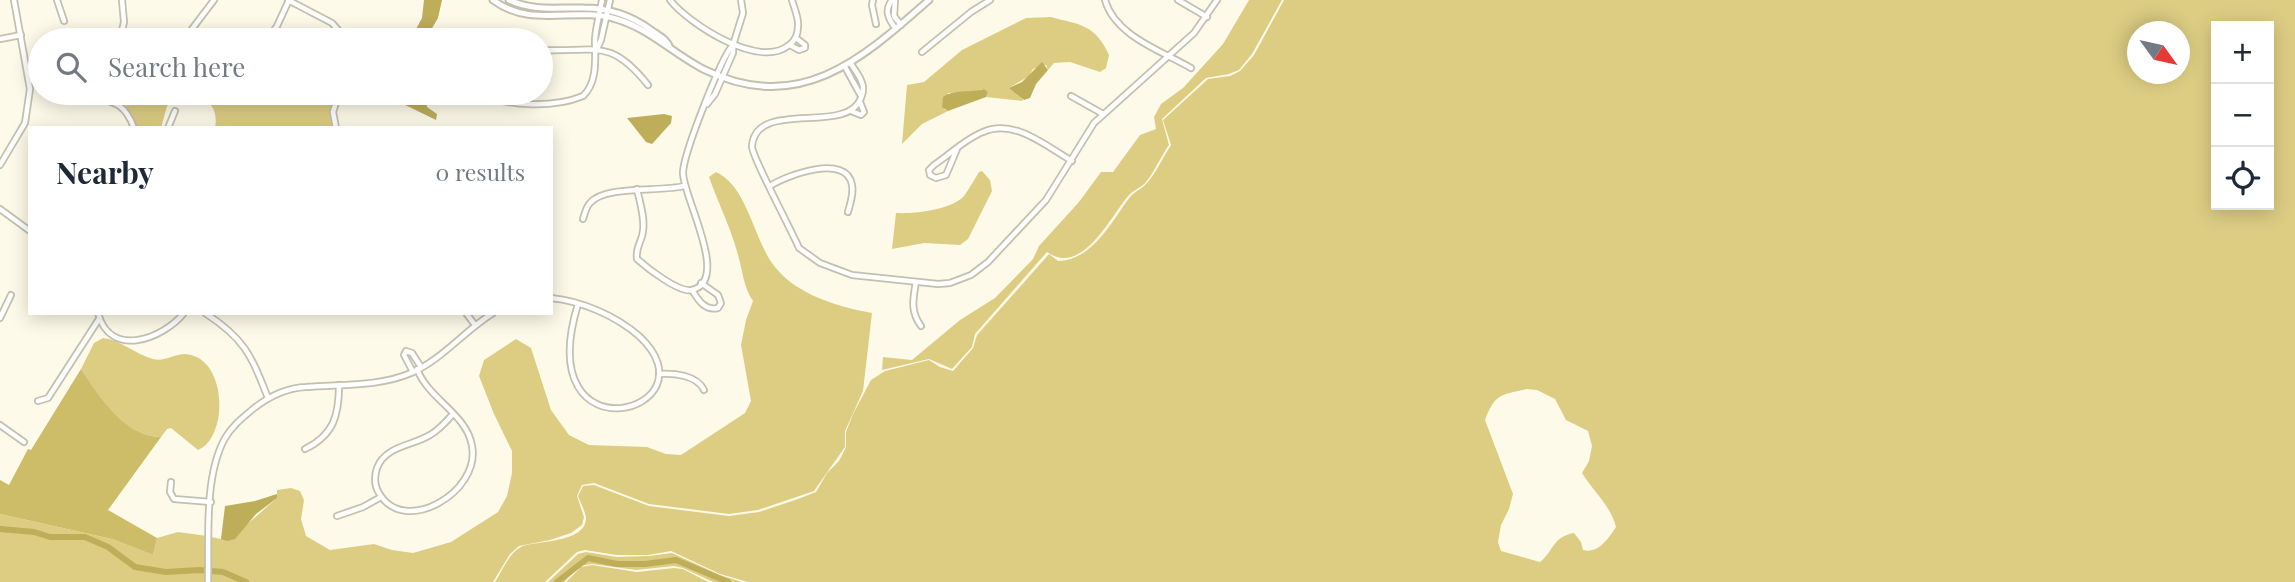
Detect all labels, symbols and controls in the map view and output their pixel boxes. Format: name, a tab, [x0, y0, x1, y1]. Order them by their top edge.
north arrow	[2127, 21, 2190, 84]
map controls	[2211, 21, 2274, 210]
button: +	[2211, 21, 2274, 84]
search box	[28, 28, 553, 105]
icon: search	[52, 48, 90, 86]
text: Search here	[108, 49, 245, 84]
button: −	[2211, 84, 2274, 147]
button: locate	[2211, 147, 2274, 210]
text: Nearby	[56, 152, 154, 192]
text: 0 results	[435, 156, 525, 187]

